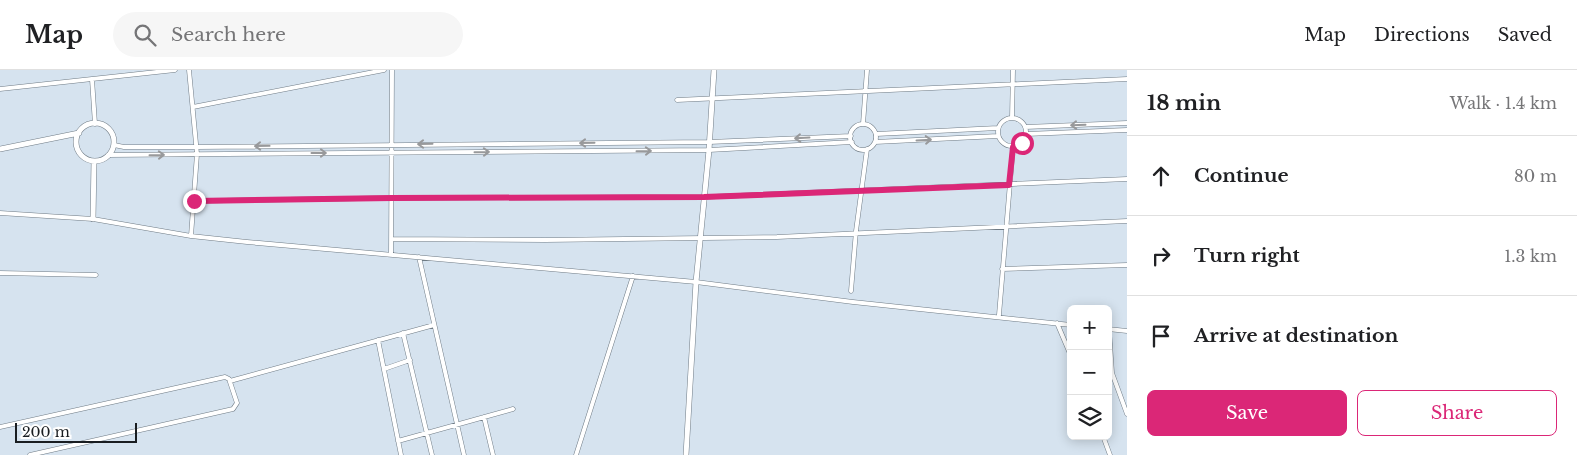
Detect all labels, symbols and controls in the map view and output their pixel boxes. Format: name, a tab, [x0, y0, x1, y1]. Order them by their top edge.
search box	[113, 12, 463, 57]
text: Map	[25, 20, 83, 49]
icon: search	[131, 21, 159, 49]
text: Search here	[171, 23, 286, 46]
text: Map	[1304, 24, 1346, 46]
text: Directions	[1374, 24, 1470, 46]
text: Saved	[1498, 24, 1552, 46]
text: 18 min	[1147, 90, 1221, 116]
text: Walk · 1.4 km	[1450, 93, 1557, 113]
one-way arrow	[1071, 120, 1087, 129]
route start	[1011, 132, 1034, 155]
one-way arrow	[794, 133, 810, 142]
one-way arrow	[915, 135, 931, 144]
one-way arrow	[579, 138, 596, 148]
one-way arrow	[417, 140, 433, 149]
one-way arrow	[254, 141, 270, 151]
one-way arrow	[636, 146, 652, 155]
one-way arrow	[474, 147, 490, 157]
one-way arrow	[311, 149, 327, 158]
one-way arrow	[148, 150, 165, 160]
icon: ahead	[1147, 162, 1175, 190]
text: Continue	[1194, 164, 1289, 187]
text: 80 m	[1514, 166, 1557, 186]
route end	[183, 190, 206, 213]
icon: right	[1147, 242, 1175, 270]
text: Turn right	[1194, 244, 1300, 267]
text: 1.3 km	[1504, 246, 1557, 266]
map controls	[1067, 305, 1112, 440]
button: +	[1067, 305, 1112, 350]
icon: arrive	[1147, 322, 1175, 350]
text: Arrive at destination	[1194, 324, 1398, 347]
button: −	[1067, 350, 1112, 395]
button: Save	[1147, 390, 1347, 436]
button: Share	[1357, 390, 1557, 436]
button: layers	[1067, 395, 1112, 440]
scale bar	[15, 420, 138, 443]
text: 200 m	[22, 423, 70, 441]

